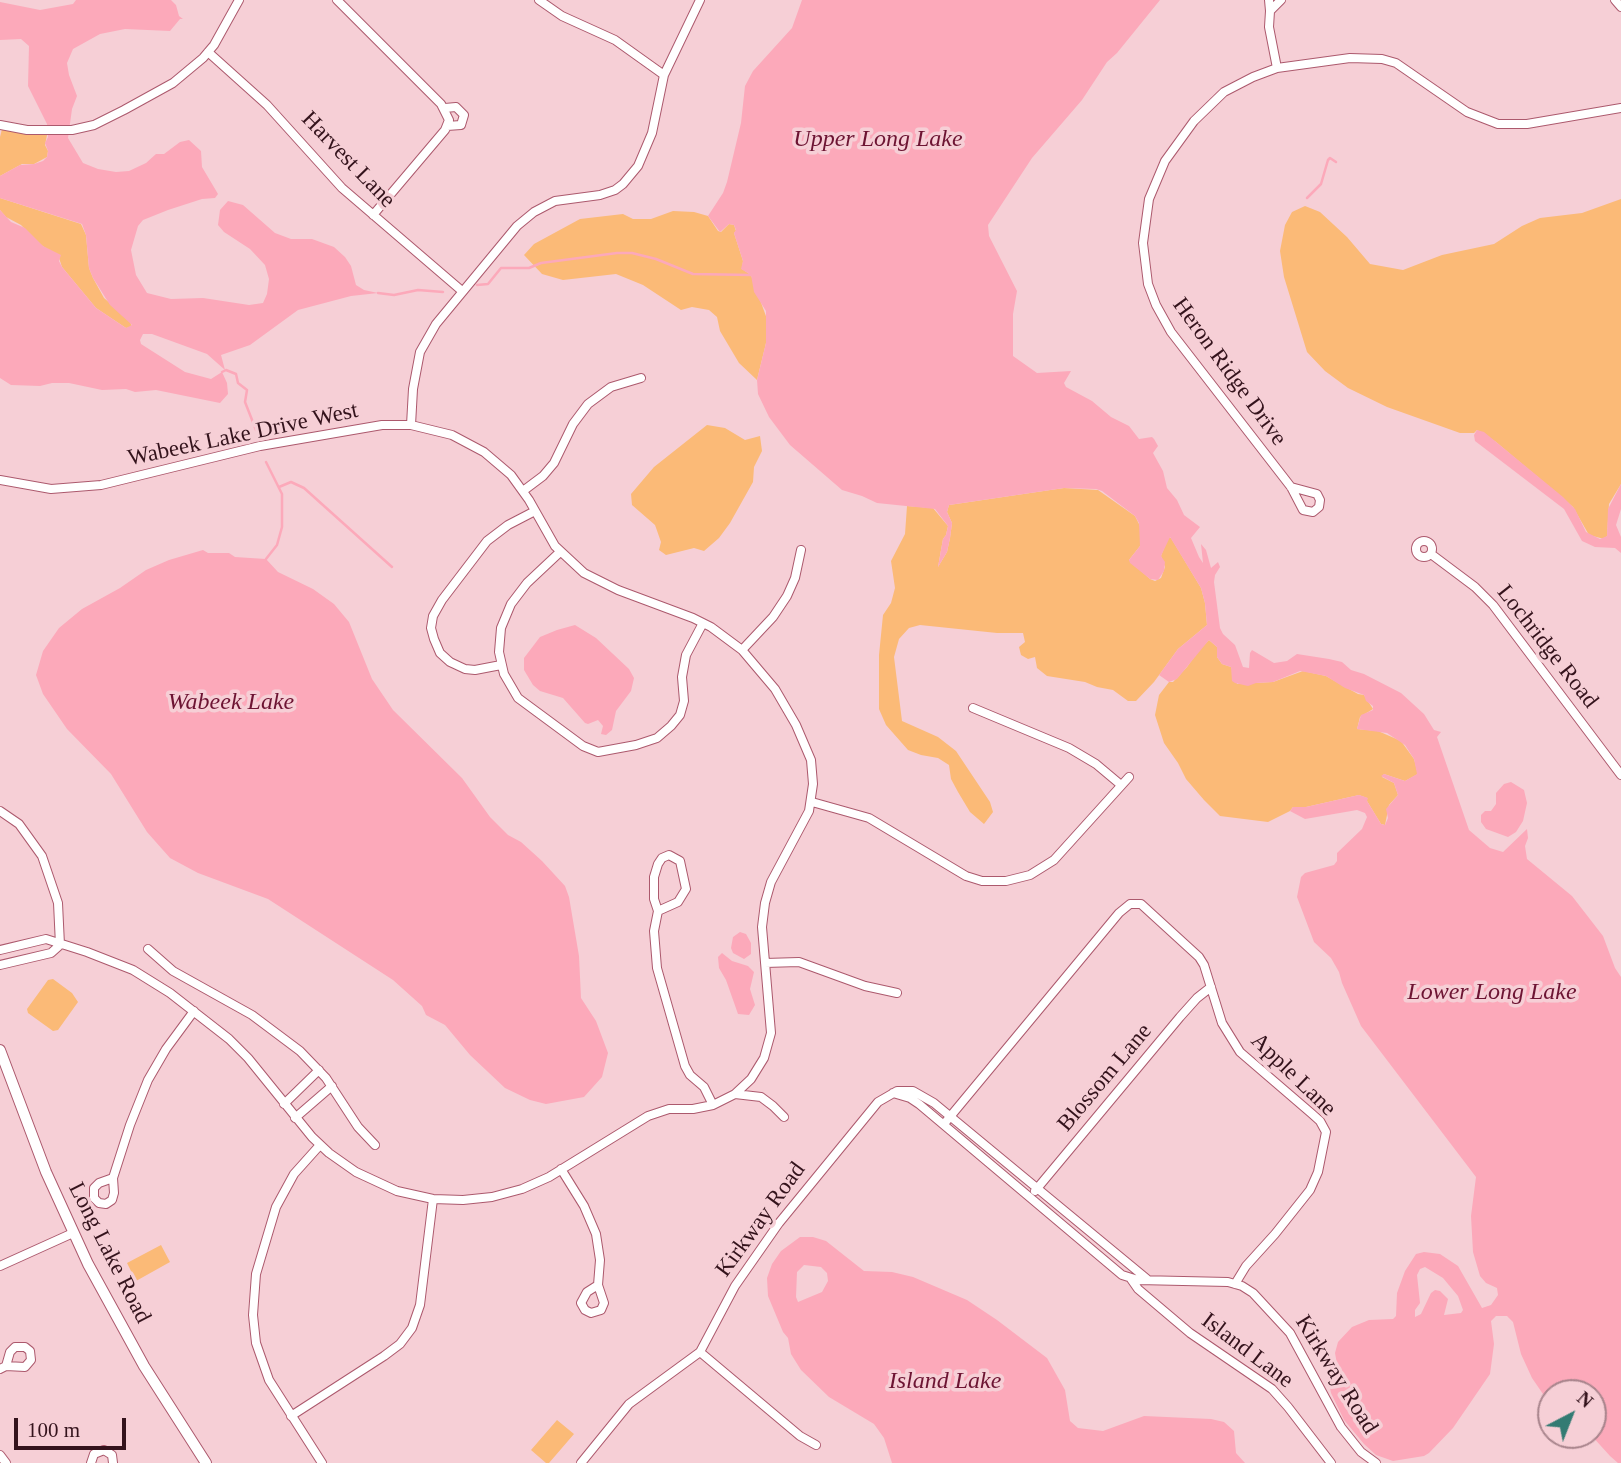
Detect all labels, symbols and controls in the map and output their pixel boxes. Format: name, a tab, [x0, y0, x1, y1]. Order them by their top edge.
street label: Harvest Lane	[295, 106, 401, 214]
water label: Upper Long Lake	[793, 126, 963, 154]
street label: Heron Ridge Drive	[1166, 293, 1292, 451]
street label: Wabeek Lake Drive West	[125, 397, 361, 473]
street label: Lochridge Road	[1490, 580, 1604, 714]
water label: Wabeek Lake	[168, 689, 294, 717]
water label: Lower Long Lake	[1407, 979, 1577, 1007]
street label: Blossom Lane	[1052, 1018, 1158, 1138]
street label: Apple Lane	[1245, 1028, 1341, 1122]
street label: Kirkway Road	[710, 1157, 812, 1283]
street label: Long Lake Road	[62, 1178, 156, 1328]
street label: Island Lane	[1196, 1308, 1298, 1394]
street label: Kirkway Road	[1289, 1311, 1383, 1439]
water label: Island Lake	[889, 1368, 1001, 1396]
north arrow	[1537, 1379, 1607, 1449]
text: N	[1573, 1387, 1597, 1412]
scale bar	[18, 1404, 130, 1448]
text: 100 m	[27, 1418, 80, 1442]

